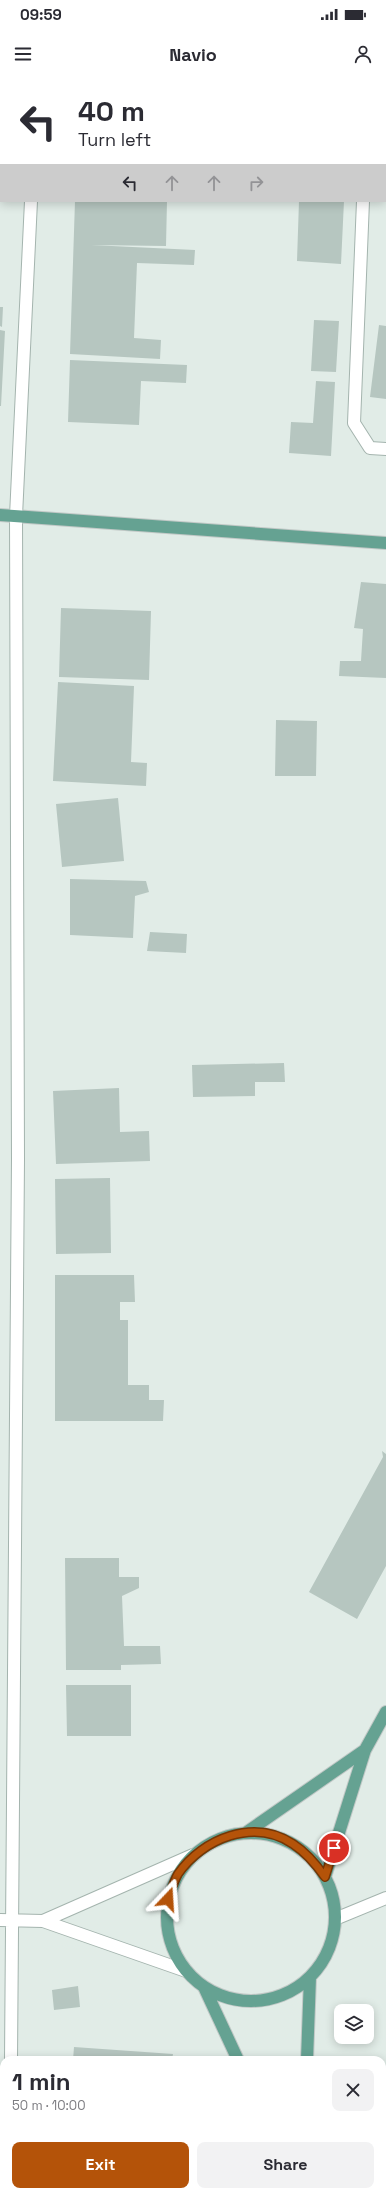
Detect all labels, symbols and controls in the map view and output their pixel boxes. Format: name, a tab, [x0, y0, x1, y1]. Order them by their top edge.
text: 09:59	[20, 5, 62, 24]
icon: menu	[12, 43, 34, 65]
text: Navio	[169, 43, 217, 66]
icon: person	[352, 43, 374, 65]
text: 40 m	[78, 93, 145, 129]
icon: left	[12, 96, 64, 148]
text: Turn left	[78, 128, 151, 151]
icon: left	[119, 172, 141, 194]
icon: ahead	[161, 172, 183, 194]
icon: ahead	[203, 172, 225, 194]
icon: right	[245, 172, 267, 194]
pin	[317, 1831, 351, 1865]
icon: arrive	[323, 1837, 345, 1859]
position arrow	[147, 1878, 189, 1920]
map controls	[334, 2004, 374, 2044]
button: layers	[334, 2004, 374, 2044]
text: 1 min	[12, 2066, 71, 2097]
button: close	[332, 2069, 374, 2111]
text: 50 m · 10:00	[12, 2097, 85, 2114]
button: Exit	[12, 2142, 189, 2188]
button: Share	[197, 2142, 374, 2188]

